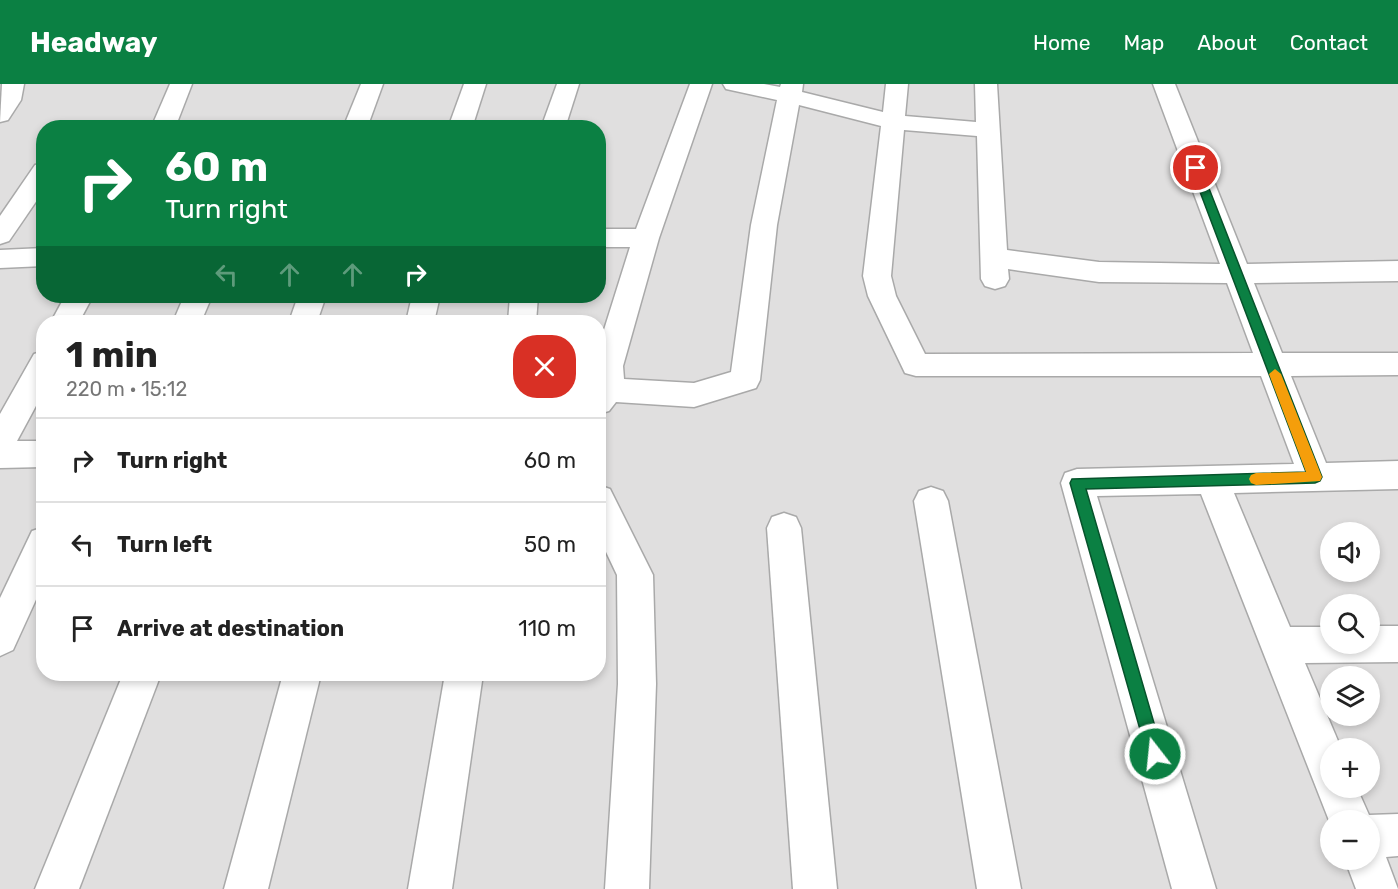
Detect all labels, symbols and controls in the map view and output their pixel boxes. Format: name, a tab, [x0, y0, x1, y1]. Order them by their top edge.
text: Headway	[30, 26, 157, 59]
text: Home	[1033, 30, 1090, 55]
text: Map	[1123, 30, 1164, 55]
text: About	[1197, 30, 1257, 55]
text: Contact	[1290, 30, 1368, 55]
text: 60 m	[165, 142, 268, 192]
pin	[1170, 142, 1221, 193]
icon: right	[66, 144, 144, 222]
icon: arrive	[1179, 151, 1212, 184]
text: Turn right	[165, 193, 288, 225]
icon: left	[210, 258, 243, 291]
icon: ahead	[273, 258, 306, 291]
icon: ahead	[336, 258, 369, 291]
icon: right	[399, 258, 432, 291]
text: 1 min	[66, 333, 158, 376]
button: close	[513, 335, 576, 398]
text: 220 m · 15:12	[66, 377, 187, 401]
icon: right	[66, 444, 99, 477]
text: Turn right	[117, 447, 227, 474]
text: 60 m	[524, 447, 576, 474]
map controls	[1320, 522, 1380, 870]
button: sound	[1320, 522, 1380, 582]
icon: left	[66, 528, 99, 561]
text: Turn left	[117, 531, 212, 558]
text: 50 m	[524, 531, 576, 558]
button: search	[1320, 594, 1380, 654]
icon: arrive	[66, 612, 99, 645]
text: Arrive at destination	[117, 615, 344, 642]
text: 110 m	[518, 615, 576, 642]
button: layers	[1320, 666, 1380, 726]
position arrow	[1123, 722, 1187, 786]
button: +	[1320, 738, 1380, 798]
button: −	[1320, 810, 1380, 870]

